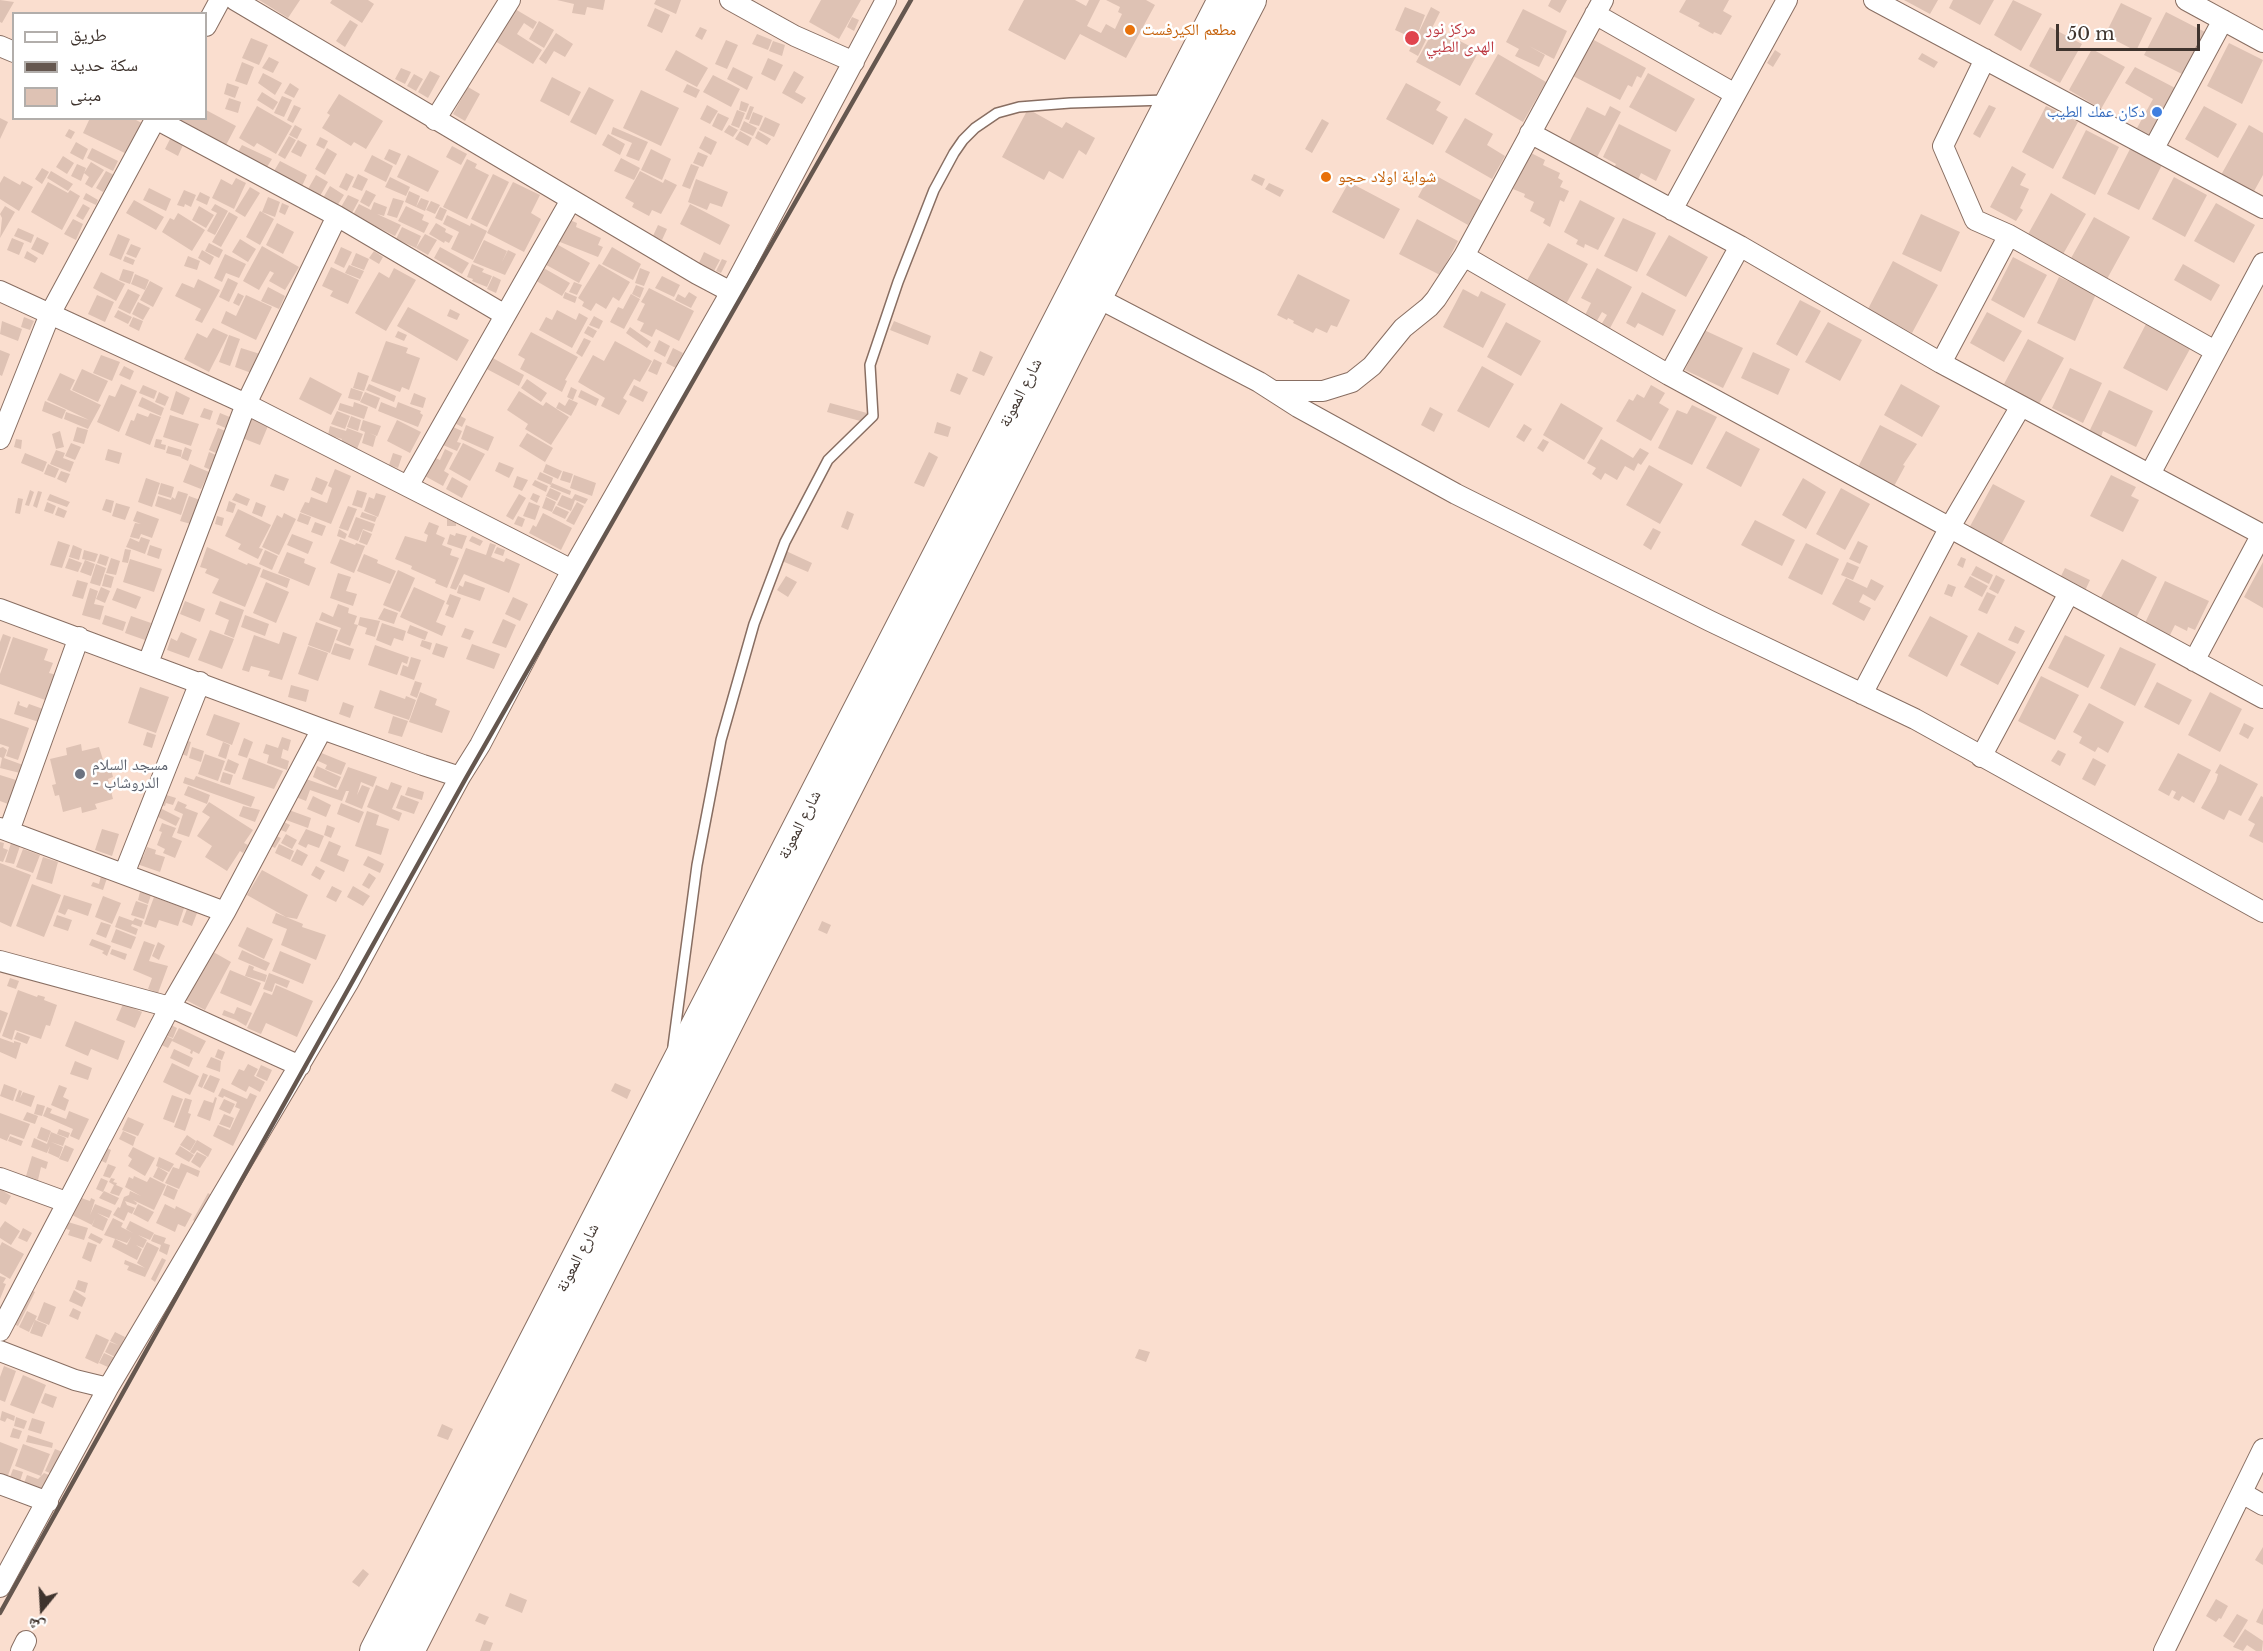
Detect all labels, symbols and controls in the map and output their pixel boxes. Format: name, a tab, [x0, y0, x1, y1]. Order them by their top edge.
legend	[12, 12, 207, 120]
scale bar	[2059, 12, 2203, 50]
place label: مركز نور الهدى الطبي	[1426, 19, 1494, 57]
place label: مطعم الكيرفست	[1142, 20, 1236, 40]
marker: مطعم الكيرفست	[1123, 23, 1137, 37]
text: 50 m	[2067, 23, 2115, 45]
text: طريق	[70, 24, 107, 46]
marker: مركز نور الهدى الطبي	[1403, 29, 1421, 47]
text: سكة حديد	[70, 54, 138, 76]
text: مبنى	[70, 84, 101, 106]
place label: دكان عمك الطيب	[2047, 102, 2145, 122]
marker: دكان عمك الطيب	[2150, 105, 2164, 119]
place label: شواية اولاد حجو	[1338, 167, 1436, 187]
marker: شواية اولاد حجو	[1319, 170, 1333, 184]
street label: شارع المعونة	[996, 355, 1046, 431]
place label: مسجد السلام - الدروشاب	[92, 755, 168, 793]
marker: مسجد السلام - الدروشاب	[73, 767, 87, 781]
street label: شارع المعونة	[775, 787, 825, 863]
street label: شارع المعونة	[553, 1220, 603, 1296]
north arrow	[12, 1579, 72, 1639]
text: ش	[25, 1614, 48, 1638]

